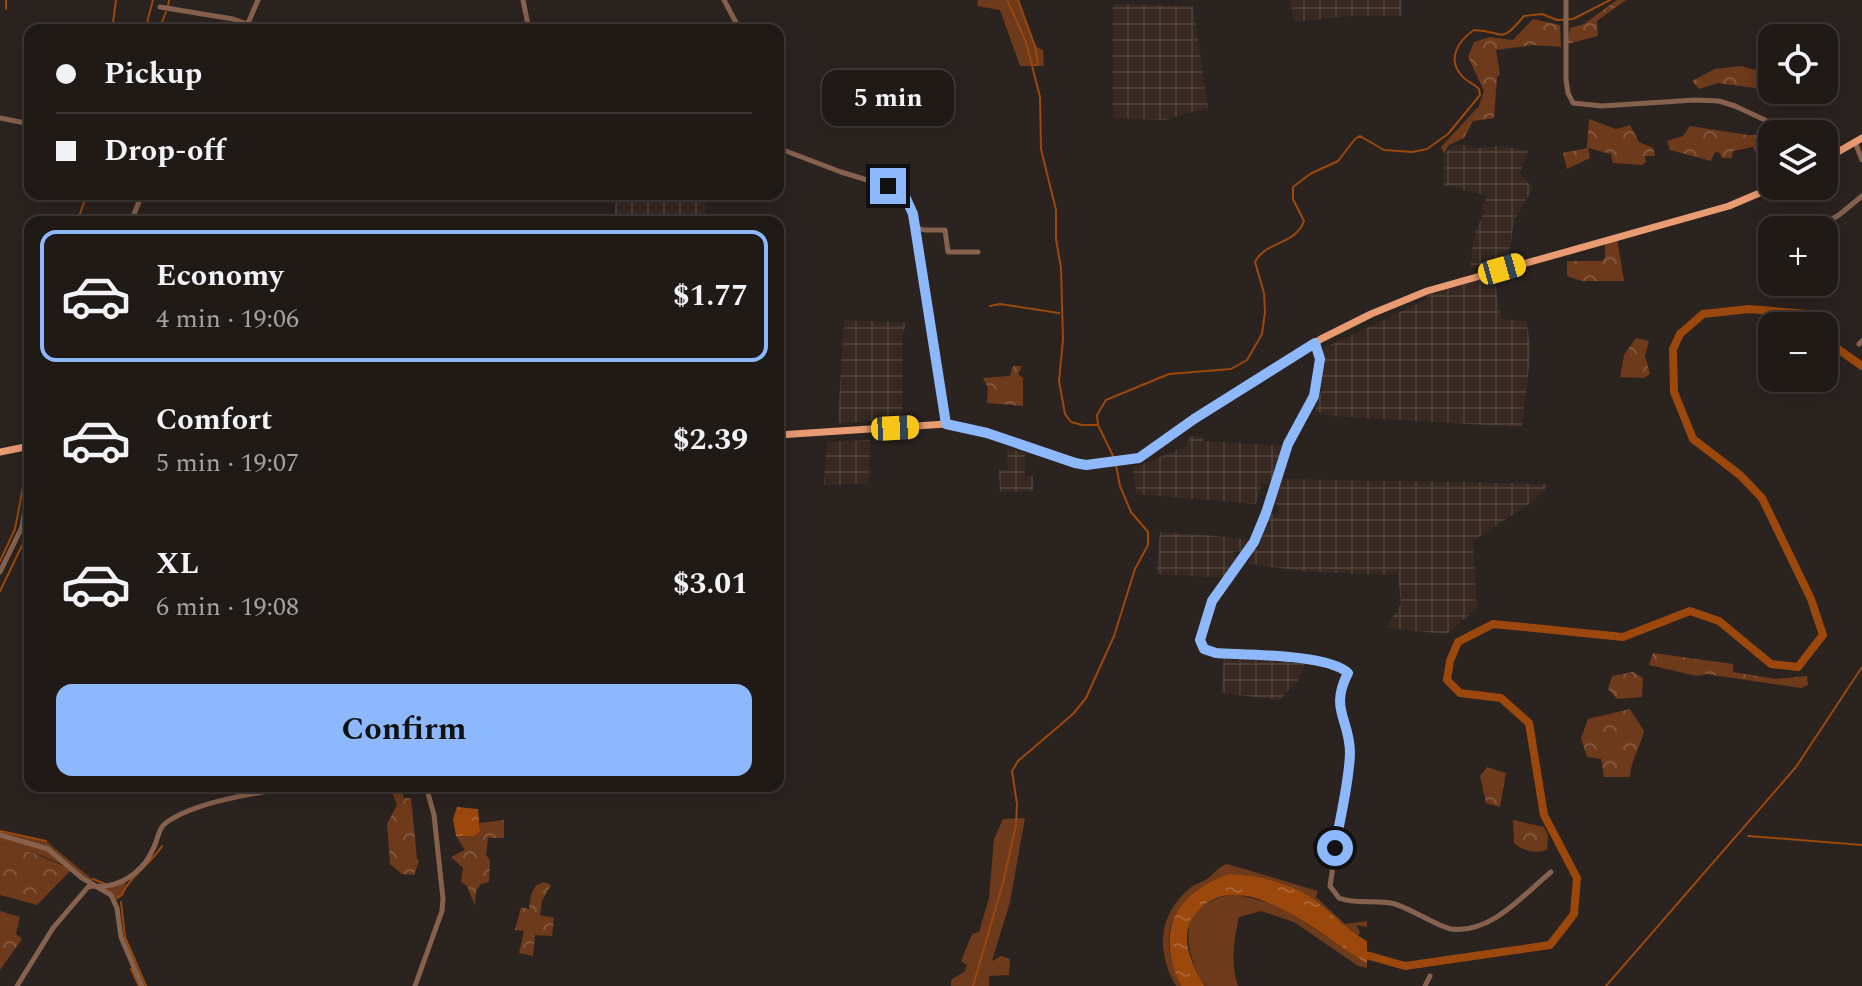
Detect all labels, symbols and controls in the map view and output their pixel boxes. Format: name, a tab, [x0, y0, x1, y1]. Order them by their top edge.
map controls	[1758, 24, 1838, 392]
button: locate	[1758, 24, 1838, 104]
text: Pickup	[104, 51, 202, 97]
callout: 5 min	[822, 70, 954, 126]
text: 5 min	[853, 78, 923, 118]
button: layers	[1758, 120, 1838, 200]
text: Drop-off	[104, 128, 225, 174]
route end	[870, 168, 906, 204]
button: +	[1758, 216, 1838, 296]
car	[1476, 251, 1528, 287]
text: Economy	[156, 253, 283, 299]
icon: car	[60, 260, 132, 332]
text: $1.77	[673, 273, 748, 319]
text: 4 min · 19:06	[156, 299, 299, 339]
button: −	[1758, 312, 1838, 392]
text: Comfort	[156, 397, 272, 443]
icon: car	[60, 404, 132, 476]
car	[870, 415, 920, 441]
text: $2.39	[673, 417, 748, 463]
text: 5 min · 19:07	[156, 443, 299, 483]
text: XL	[156, 541, 199, 587]
icon: car	[60, 548, 132, 620]
text: $3.01	[673, 561, 748, 607]
text: 6 min · 19:08	[156, 587, 299, 627]
button: Confirm	[56, 684, 752, 776]
route start	[1317, 830, 1353, 866]

